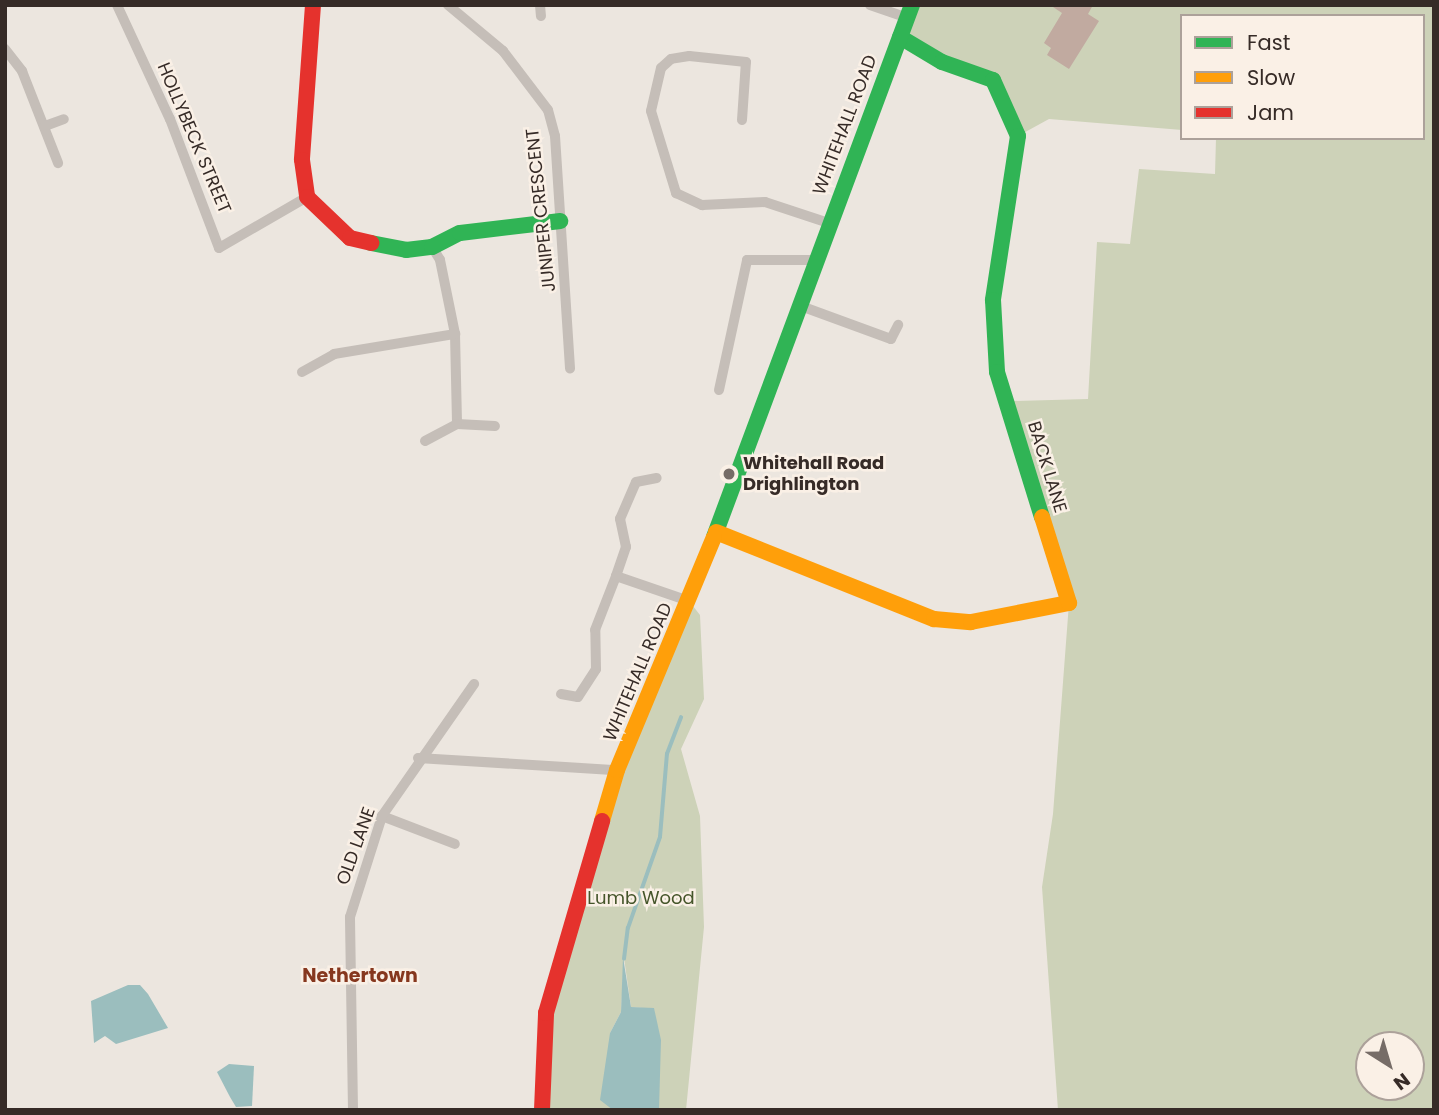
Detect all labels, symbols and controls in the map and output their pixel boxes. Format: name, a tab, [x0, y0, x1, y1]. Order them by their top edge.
legend	[1180, 14, 1425, 140]
text: Fast	[1247, 28, 1290, 57]
street label: WHITEHALL ROAD	[808, 52, 882, 198]
street label: HOLLYBECK STREET	[152, 59, 236, 217]
text: Slow	[1247, 63, 1295, 92]
text: Jam	[1247, 98, 1294, 127]
street label: JUNIPER CRESCENT	[522, 127, 560, 293]
street label: BACK LANE	[1023, 419, 1071, 515]
place label: Whitehall Road Drighlington	[743, 453, 884, 496]
marker: Whitehall Road Drighlington	[721, 466, 737, 482]
street label: WHITEHALL ROAD	[599, 600, 677, 744]
street label: OLD LANE	[332, 804, 380, 888]
park label: Lumb Wood	[587, 887, 695, 909]
district label: Nethertown	[302, 965, 418, 987]
north arrow	[1355, 1031, 1425, 1101]
text: N	[1388, 1066, 1416, 1097]

